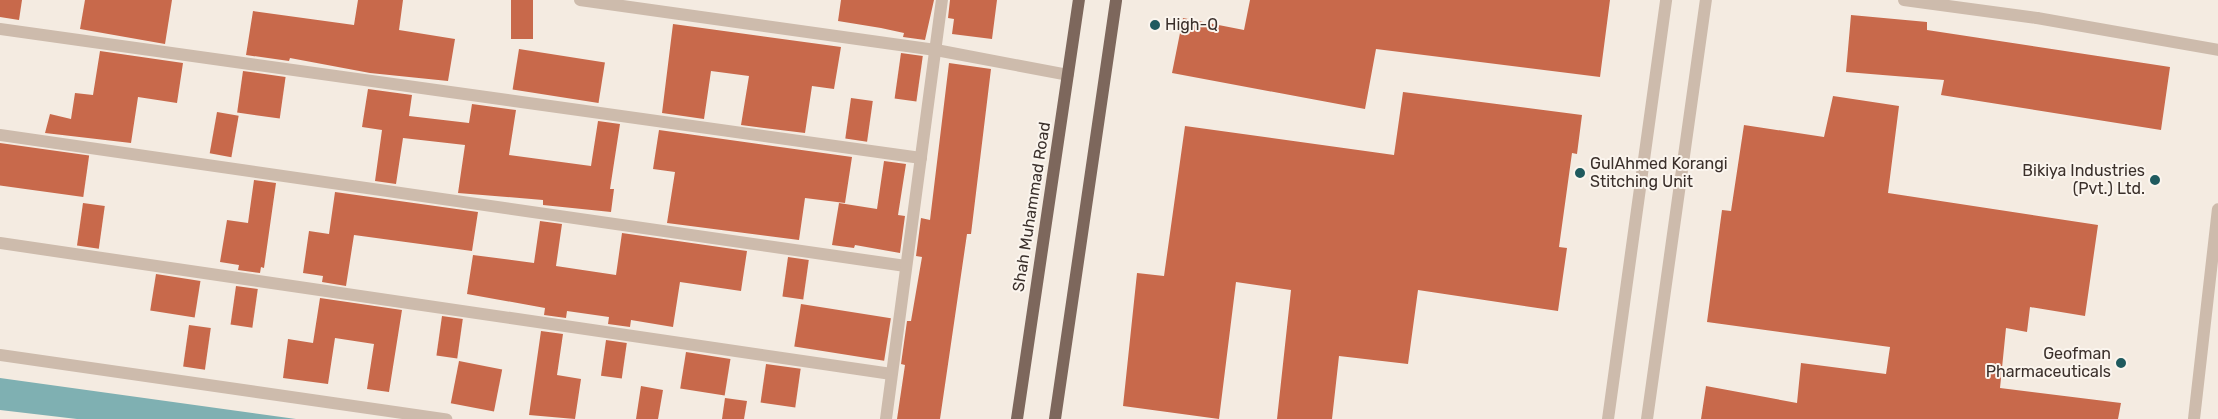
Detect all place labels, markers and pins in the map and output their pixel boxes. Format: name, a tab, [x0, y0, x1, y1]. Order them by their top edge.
place label: High-Q	[1165, 15, 1218, 35]
marker: High-Q	[1149, 19, 1161, 31]
place label: GulAhmed Korangi Stitching Unit	[1590, 154, 1728, 192]
place label: Bikiya Industries (Pvt.) Ltd.	[2022, 161, 2145, 199]
marker: GulAhmed Korangi Stitching Unit	[1574, 167, 1586, 179]
marker: Bikiya Industries (Pvt.) Ltd.	[2149, 174, 2161, 186]
place label: Geofman Pharmaceuticals	[1986, 344, 2111, 382]
marker: Geofman Pharmaceuticals	[2115, 357, 2127, 369]

